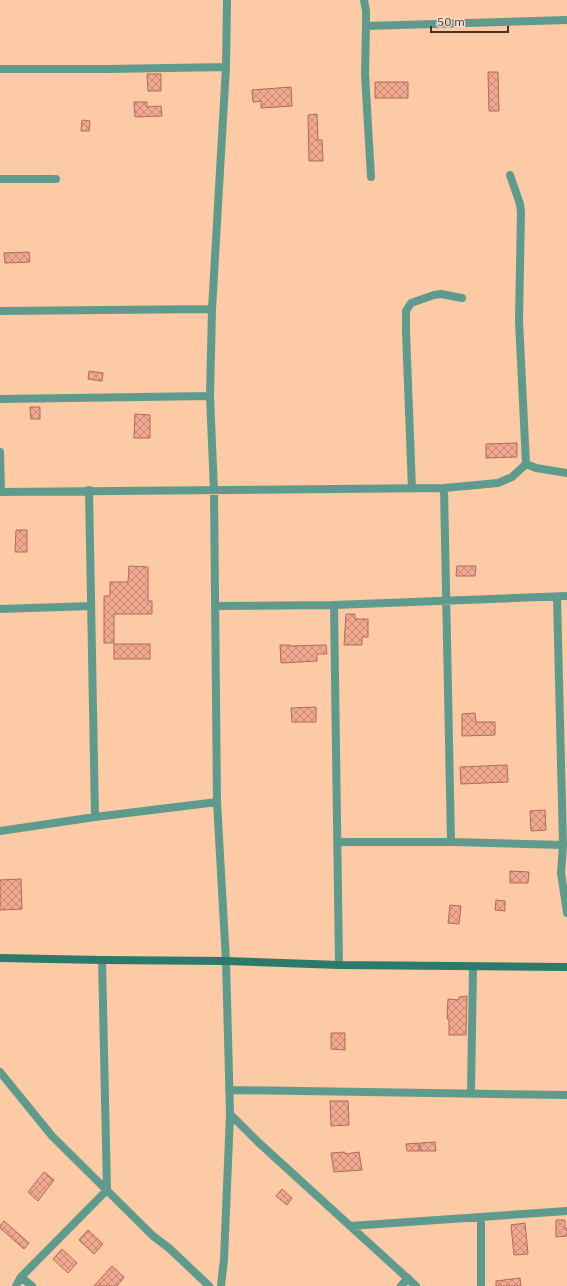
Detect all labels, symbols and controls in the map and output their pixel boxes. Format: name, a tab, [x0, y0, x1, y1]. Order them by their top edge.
scale bar	[431, 8, 508, 34]
text: 50 m	[437, 14, 465, 29]

